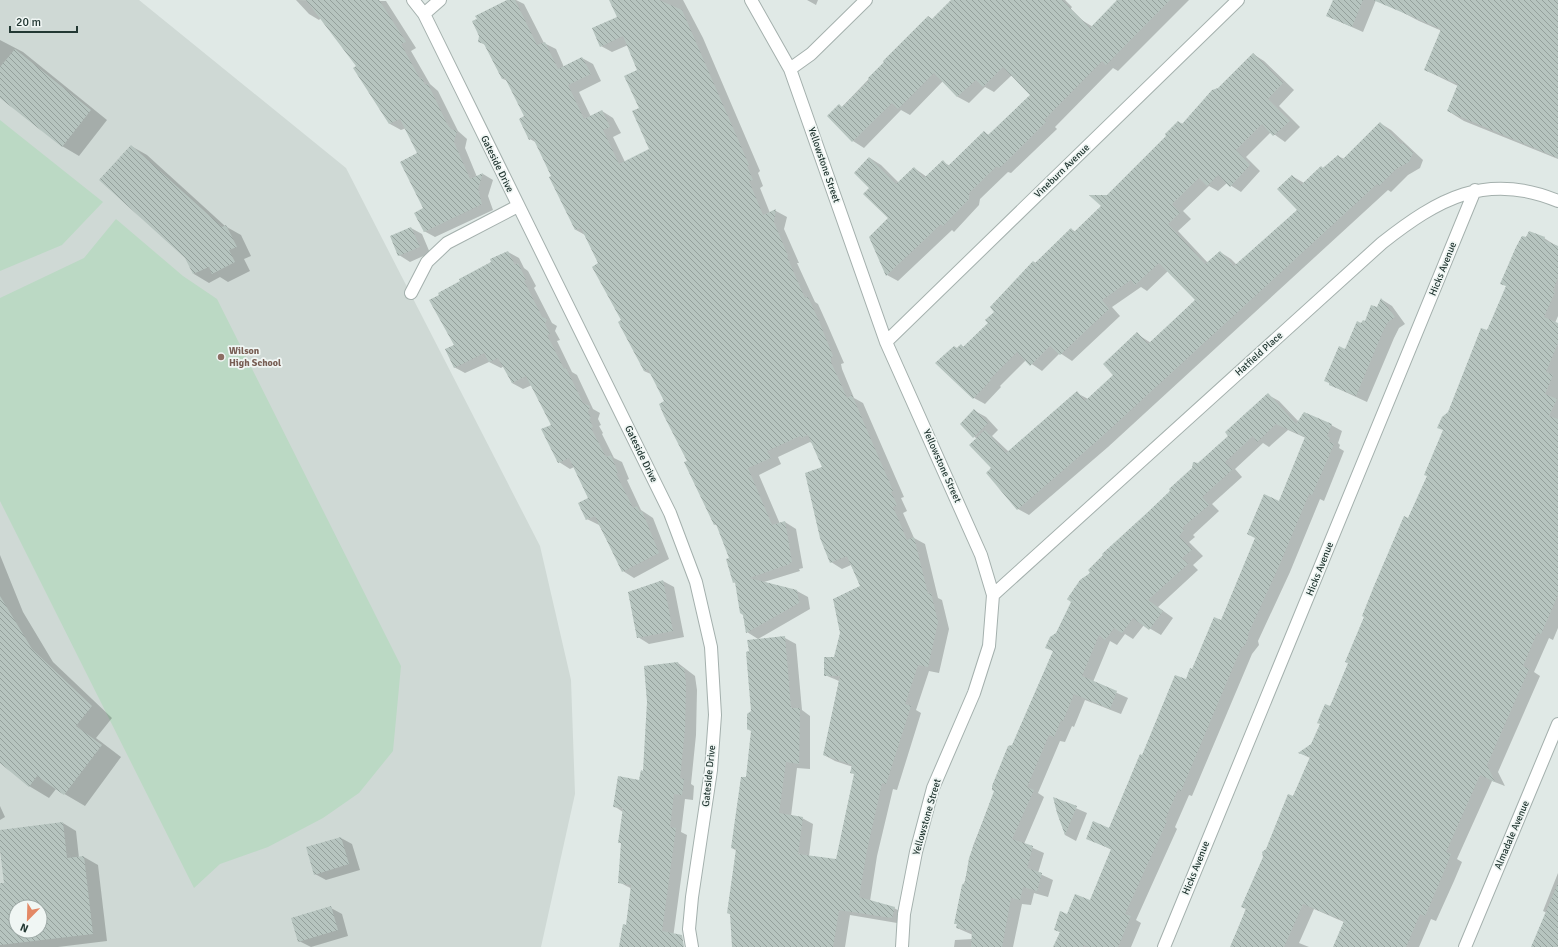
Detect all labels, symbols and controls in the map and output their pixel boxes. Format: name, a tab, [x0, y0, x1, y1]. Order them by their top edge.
scale bar	[10, 8, 77, 34]
text: 20 m	[16, 15, 41, 30]
street label: Yellowstone Street	[805, 126, 843, 205]
street label: Gateside Drive	[478, 134, 516, 194]
street label: Vineburn Avenue	[1032, 142, 1092, 200]
street label: Hicks Avenue	[1427, 240, 1459, 298]
street label: Hatfield Place	[1233, 329, 1285, 379]
place label: Wilson High School	[229, 345, 281, 369]
marker: Wilson High School	[216, 352, 226, 362]
street label: Gateside Drive	[622, 424, 660, 484]
street label: Yellowstone Street	[920, 427, 964, 505]
street label: Hicks Avenue	[1304, 540, 1336, 598]
street label: Gateside Drive	[700, 745, 718, 807]
street label: Yellowstone Street	[910, 777, 944, 857]
street label: Almadale Avenue	[1492, 799, 1532, 871]
street label: Hicks Avenue	[1180, 839, 1212, 897]
north arrow	[8, 899, 48, 939]
text: N	[18, 920, 30, 935]

